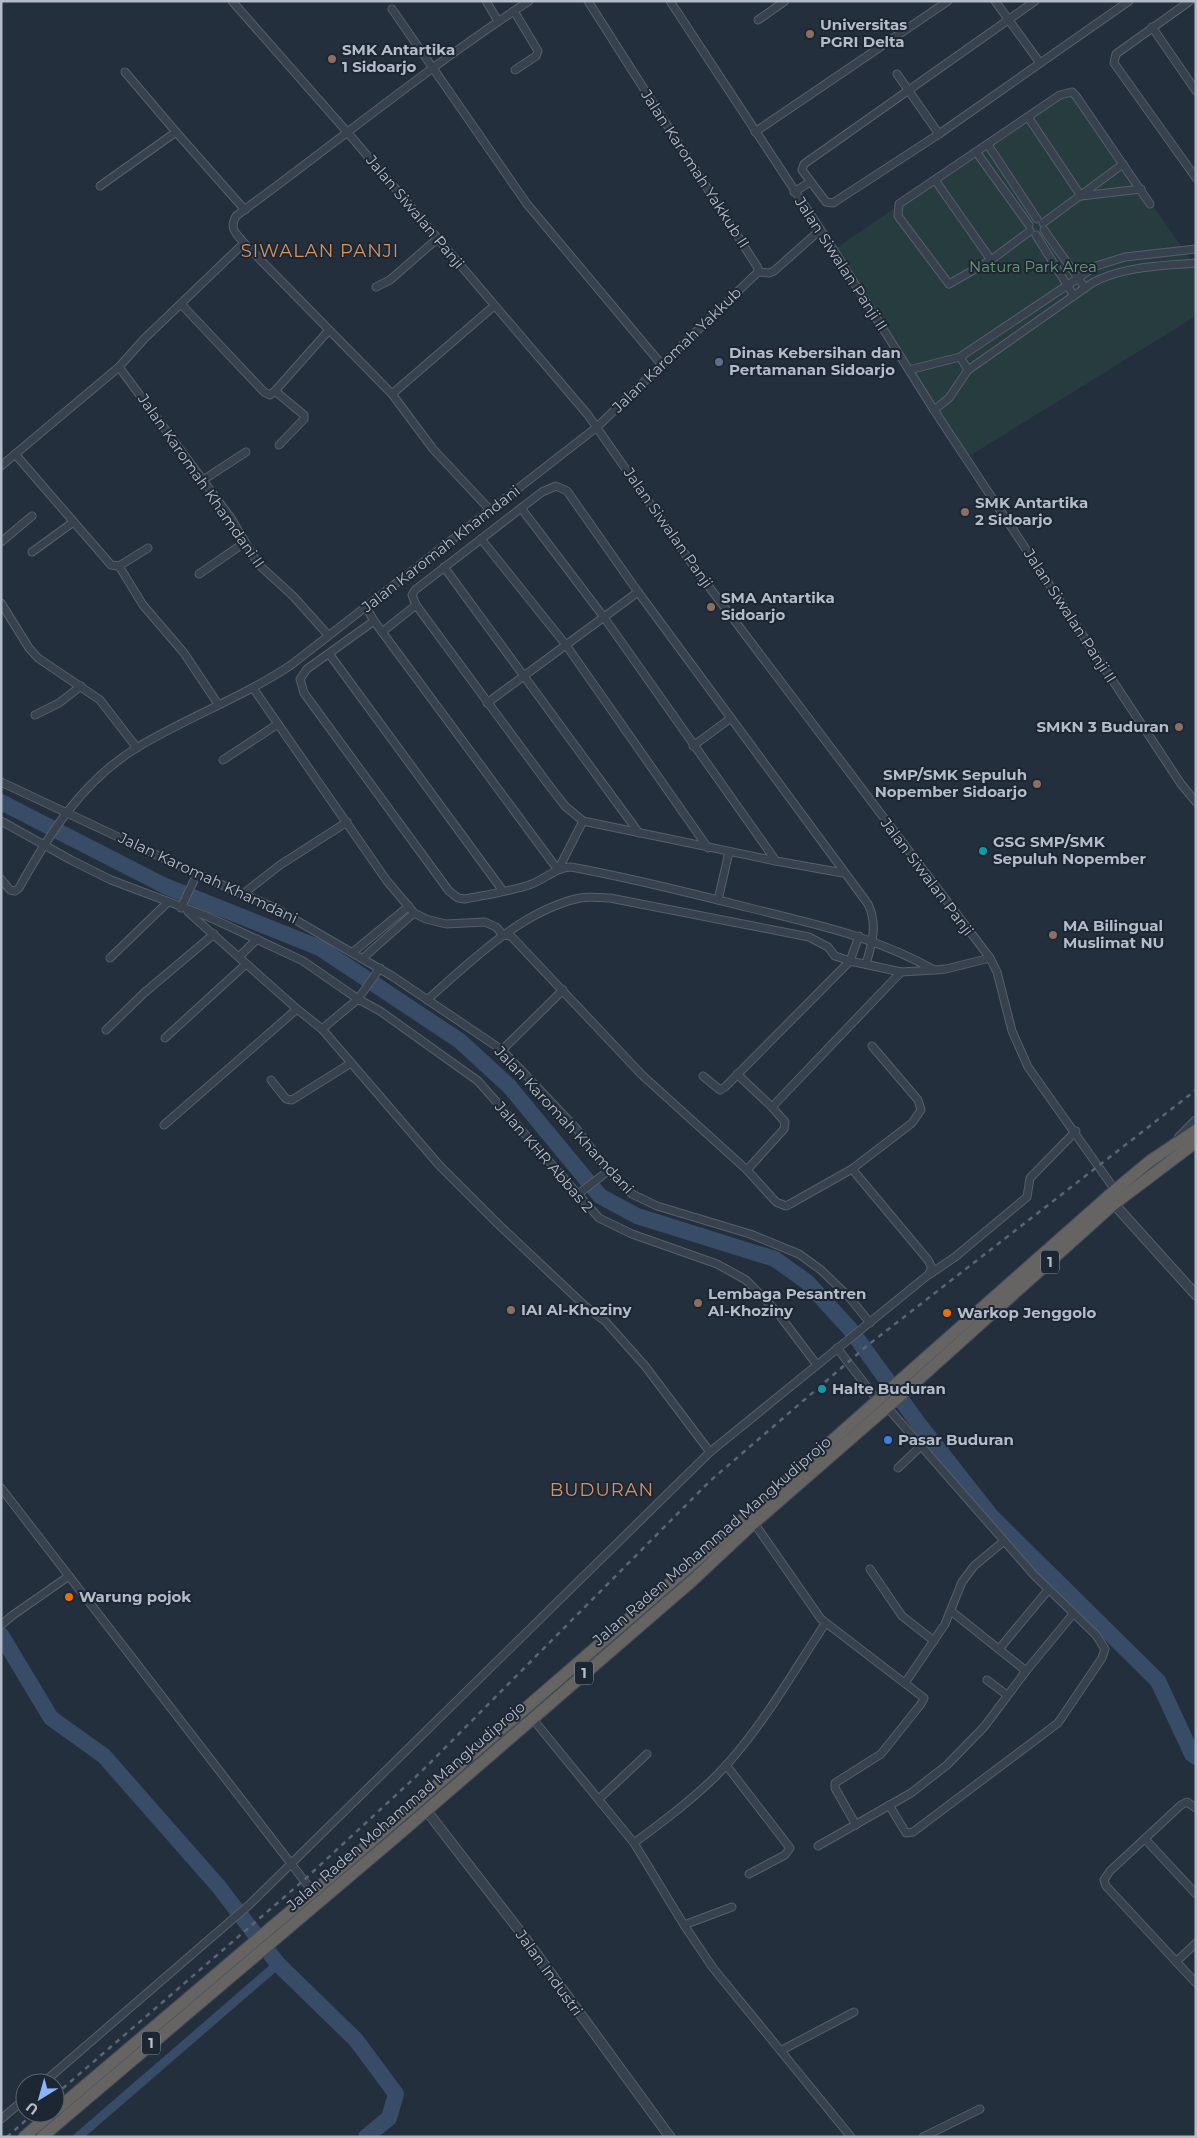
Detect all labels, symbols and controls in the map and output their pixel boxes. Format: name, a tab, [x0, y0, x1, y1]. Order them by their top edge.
place label: Universitas PGRI Delta	[820, 15, 907, 51]
marker: Universitas PGRI Delta	[804, 28, 816, 40]
place label: SMK Antartika 1 Sidoarjo	[342, 40, 455, 76]
marker: SMK Antartika 1 Sidoarjo	[326, 53, 338, 65]
street label: Jalan Karomah Yakkub II	[636, 85, 754, 252]
street label: Jalan Siwalan Panji	[362, 150, 469, 273]
street label: Jalan Siwalan Panji II	[790, 192, 892, 334]
district label: SIWALAN PANJI	[241, 240, 399, 262]
park label: Natura Park Area	[969, 257, 1097, 276]
street label: Jalan Karomah Yakkub	[607, 283, 745, 417]
place label: Dinas Kebersihan dan Pertamanan Sidoarjo	[729, 343, 901, 379]
marker: Dinas Kebersihan dan Pertamanan Sidoarjo	[713, 356, 725, 368]
street label: Jalan Karomah Khamdani II	[133, 389, 269, 572]
street label: Jalan Siwalan Panji	[619, 463, 717, 592]
street label: Jalan Karomah Khamdani	[357, 481, 524, 617]
place label: SMK Antartika 2 Sidoarjo	[975, 493, 1088, 529]
marker: SMK Antartika 2 Sidoarjo	[959, 506, 971, 518]
street label: Jalan Siwalan Panji II	[1019, 544, 1121, 686]
place label: SMA Antartika Sidoarjo	[721, 588, 835, 624]
marker: SMA Antartika Sidoarjo	[705, 601, 717, 613]
place label: SMKN 3 Buduran	[1037, 717, 1169, 736]
marker: SMKN 3 Buduran	[1173, 721, 1185, 733]
place label: SMP/SMK Sepuluh Nopember Sidoarjo	[875, 765, 1027, 801]
marker: SMP/SMK Sepuluh Nopember Sidoarjo	[1031, 778, 1043, 790]
street label: Jalan Siwalan Panji	[876, 813, 978, 940]
street label: Jalan Karomah Khamdani	[115, 827, 301, 927]
place label: GSG SMP/SMK Sepuluh Nopember	[993, 832, 1146, 868]
marker: GSG SMP/SMK Sepuluh Nopember	[977, 845, 989, 857]
place label: MA Bilingual Muslimat NU	[1063, 916, 1164, 952]
marker: MA Bilingual Muslimat NU	[1047, 929, 1059, 941]
street label: Jalan Karomah Khamdani	[490, 1041, 638, 1198]
street label: Jalan KHR Abbas 2	[490, 1097, 598, 1216]
road number: 1	[1041, 1250, 1059, 1274]
place label: Lembaga Pesantren Al-Khoziny	[707, 1284, 866, 1320]
marker: Lembaga Pesantren Al-Khoziny	[692, 1297, 704, 1309]
place label: IAI Al-Khoziny	[521, 1300, 633, 1319]
place label: Warkop Jenggolo	[957, 1303, 1097, 1322]
marker: IAI Al-Khoziny	[505, 1304, 517, 1316]
marker: Warkop Jenggolo	[941, 1307, 953, 1319]
place label: Halte Buduran	[832, 1379, 946, 1398]
marker: Halte Buduran	[816, 1383, 828, 1395]
place label: Pasar Buduran	[898, 1430, 1014, 1449]
street label: Jalan Raden Mohammad Mangkudiprojo	[588, 1432, 835, 1650]
marker: Pasar Buduran	[882, 1434, 894, 1446]
district label: BUDURAN	[550, 1479, 654, 1501]
place label: Warung pojok	[79, 1587, 191, 1606]
marker: Warung pojok	[63, 1591, 75, 1603]
road number: 1	[575, 1662, 593, 1685]
street label: Jalan Raden Mohammad Mangkudiprojo	[282, 1697, 529, 1915]
street label: Jalan Industri	[511, 1925, 587, 2019]
road number: 1	[142, 2032, 160, 2054]
north arrow	[15, 2073, 65, 2123]
text: U	[22, 2098, 42, 2119]

